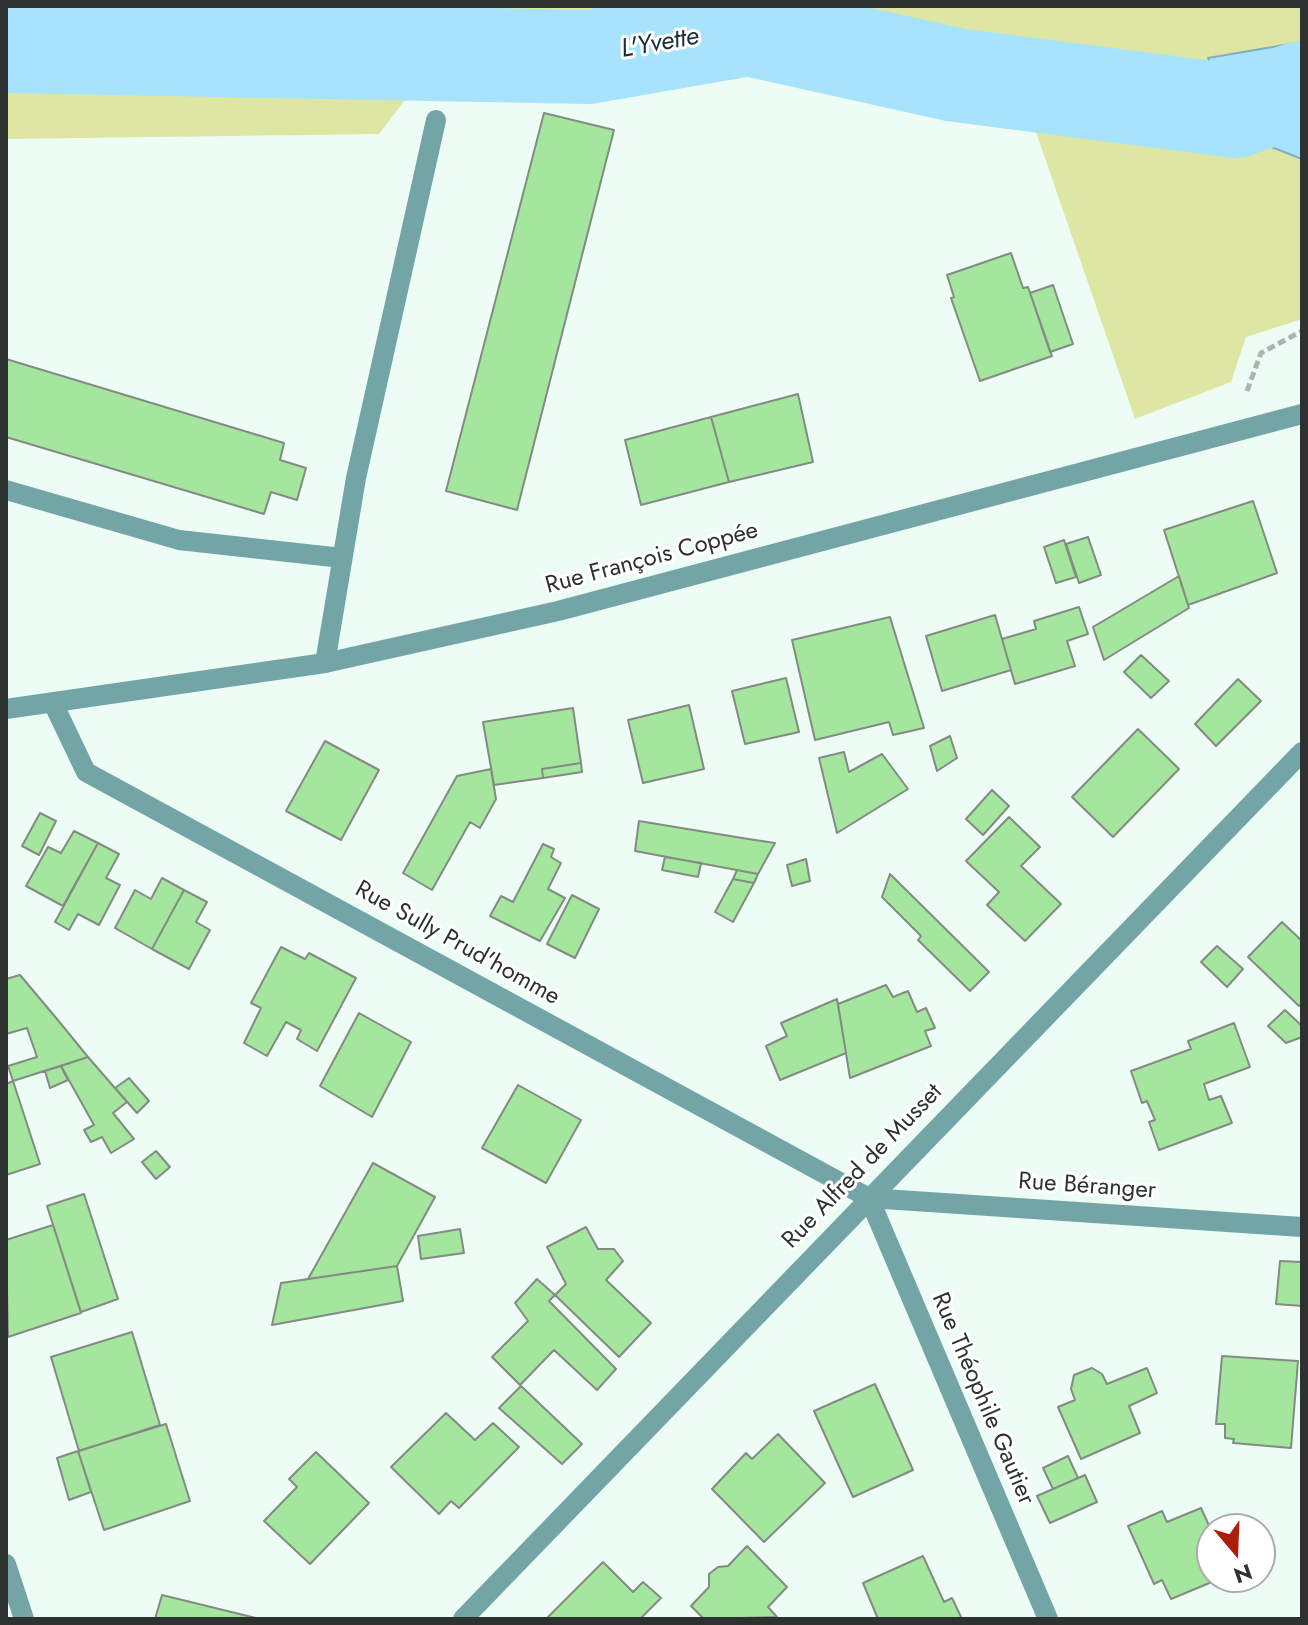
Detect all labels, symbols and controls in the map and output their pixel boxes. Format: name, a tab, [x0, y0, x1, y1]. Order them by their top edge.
water label: L'Yvette	[619, 22, 701, 66]
street label: Rue François Coppée	[543, 517, 761, 601]
street label: Rue Sully Prud'homme	[350, 876, 564, 1012]
street label: Rue Alfred de Musset	[777, 1079, 949, 1255]
street label: Rue Béranger	[1017, 1168, 1157, 1206]
street label: Rue Théophile Gautier	[924, 1289, 1040, 1509]
north arrow	[1196, 1513, 1276, 1593]
text: N	[1230, 1556, 1257, 1592]

